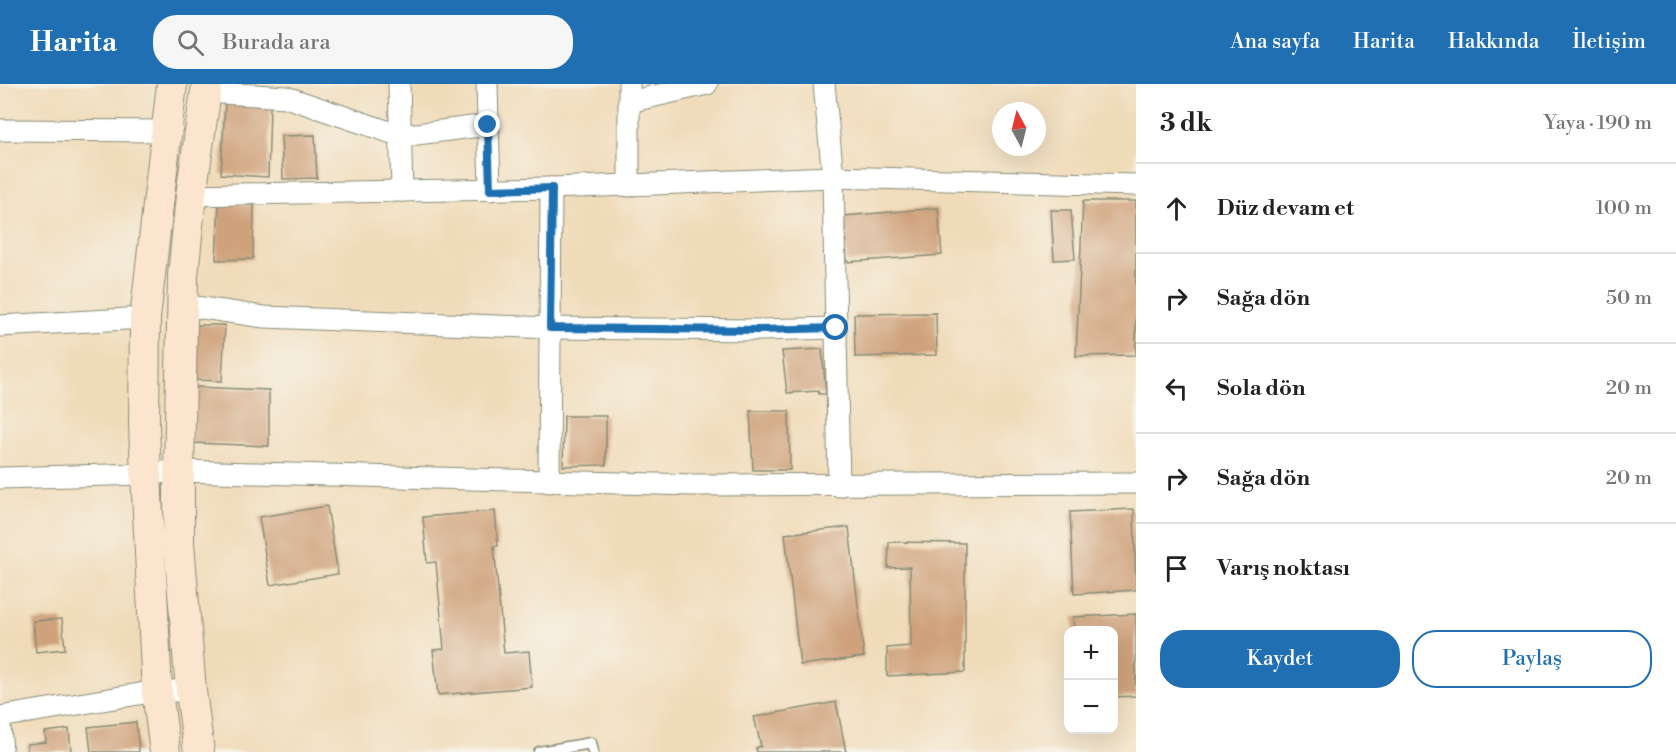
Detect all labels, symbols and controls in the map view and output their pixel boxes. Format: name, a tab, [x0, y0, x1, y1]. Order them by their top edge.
search box	[153, 15, 573, 69]
text: Harita	[30, 25, 117, 60]
icon: search	[174, 26, 207, 59]
text: Burada ara	[222, 29, 331, 56]
text: Ana sayfa	[1230, 29, 1320, 55]
text: Harita	[1353, 29, 1415, 55]
text: Hakkında	[1448, 29, 1539, 55]
text: İletişim	[1572, 29, 1646, 55]
north arrow	[992, 102, 1046, 156]
text: 3 dk	[1160, 107, 1212, 139]
route end	[474, 111, 500, 137]
text: Yaya · 190 m	[1544, 111, 1652, 136]
icon: ahead	[1160, 192, 1193, 225]
text: Düz devam et	[1217, 195, 1354, 222]
text: 100 m	[1596, 196, 1652, 221]
icon: right	[1160, 282, 1193, 315]
text: Sağa dön	[1217, 285, 1310, 312]
text: 50 m	[1606, 286, 1652, 311]
route start	[822, 314, 848, 340]
icon: left	[1160, 372, 1193, 405]
text: Sola dön	[1217, 375, 1305, 402]
text: 20 m	[1606, 376, 1652, 401]
icon: right	[1160, 462, 1193, 495]
text: Sağa dön	[1217, 465, 1310, 492]
text: 20 m	[1606, 466, 1652, 491]
icon: arrive	[1160, 552, 1193, 585]
text: Varış noktası	[1217, 555, 1350, 582]
map controls	[1064, 626, 1118, 734]
button: +	[1064, 626, 1118, 680]
button: Kaydet	[1160, 630, 1400, 688]
button: Paylaş	[1412, 630, 1652, 688]
button: −	[1064, 680, 1118, 734]

